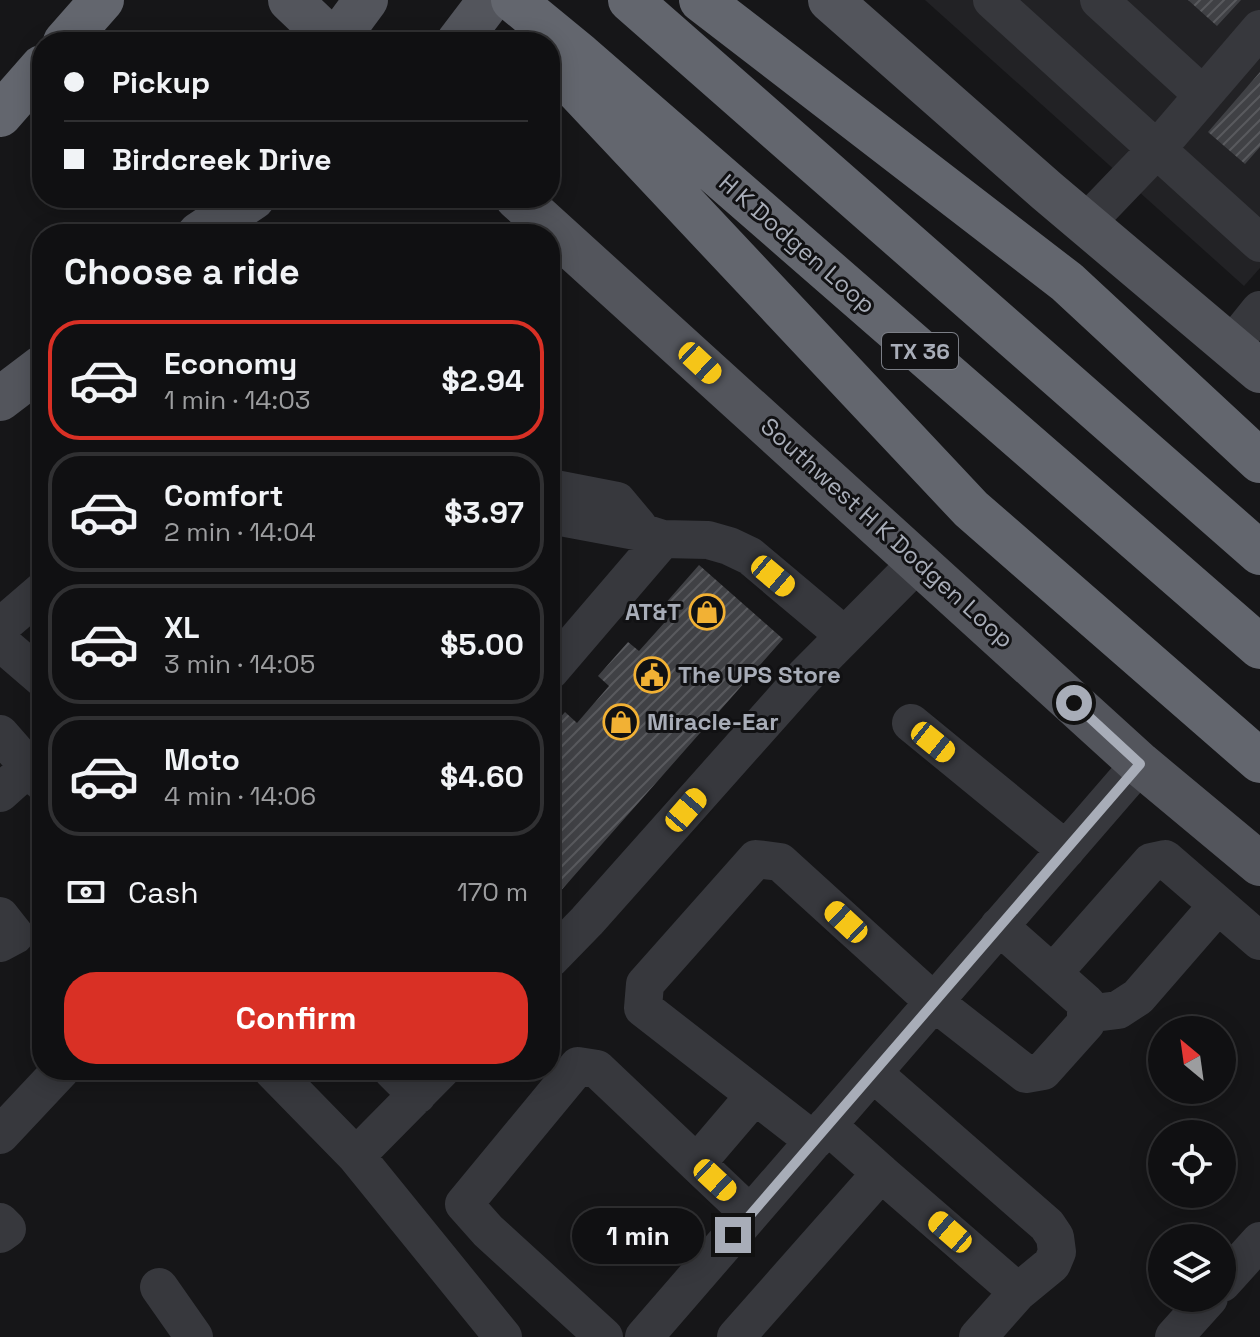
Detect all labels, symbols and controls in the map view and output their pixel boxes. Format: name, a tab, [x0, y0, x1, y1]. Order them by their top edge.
text: Pickup	[112, 63, 210, 102]
text: Birdcreek Drive	[112, 140, 332, 179]
street label: H K Dodgen Loop	[713, 167, 882, 320]
text: Choose a ride	[64, 249, 300, 295]
road number: TX 36	[882, 333, 958, 369]
car	[674, 338, 726, 388]
icon: car	[68, 344, 140, 416]
text: Economy	[164, 344, 297, 383]
text: $2.94	[442, 361, 524, 400]
text: 1 min · 14:03	[164, 383, 311, 417]
street label: Southwest H K Dodgen Loop	[754, 411, 1020, 655]
icon: car	[68, 476, 140, 548]
text: Comfort	[164, 476, 283, 515]
text: $3.97	[444, 493, 524, 532]
text: 2 min · 14:04	[164, 515, 316, 549]
car	[747, 551, 799, 601]
shop icon: AT&T	[688, 593, 726, 631]
place label: AT&T	[625, 596, 681, 627]
icon: car	[68, 608, 140, 680]
text: XL	[164, 608, 200, 647]
text: $5.00	[440, 625, 524, 664]
text: 3 min · 14:05	[164, 647, 315, 681]
public building icon: The UPS Store	[633, 656, 671, 694]
place label: The UPS Store	[678, 659, 841, 690]
route start	[1056, 685, 1092, 721]
shop icon: Miracle-Ear	[602, 703, 640, 741]
place label: Miracle-Ear	[647, 706, 779, 737]
car	[907, 718, 959, 766]
icon: car	[68, 740, 140, 812]
text: Moto	[164, 740, 240, 779]
text: $4.60	[440, 757, 524, 796]
text: 4 min · 14:06	[164, 779, 316, 813]
car	[661, 784, 711, 836]
icon: cash	[64, 870, 108, 914]
text: Cash	[128, 873, 199, 912]
text: 170 m	[457, 875, 528, 909]
car	[820, 897, 872, 947]
button: Confirm	[64, 972, 528, 1064]
north arrow	[1148, 1016, 1236, 1104]
map controls	[1148, 1016, 1236, 1312]
button: locate	[1148, 1120, 1236, 1208]
car	[689, 1155, 741, 1205]
callout: 1 min	[573, 1207, 705, 1263]
car	[924, 1207, 976, 1257]
route end	[715, 1217, 751, 1253]
text: 1 min	[606, 1219, 670, 1253]
button: layers	[1148, 1224, 1236, 1312]

